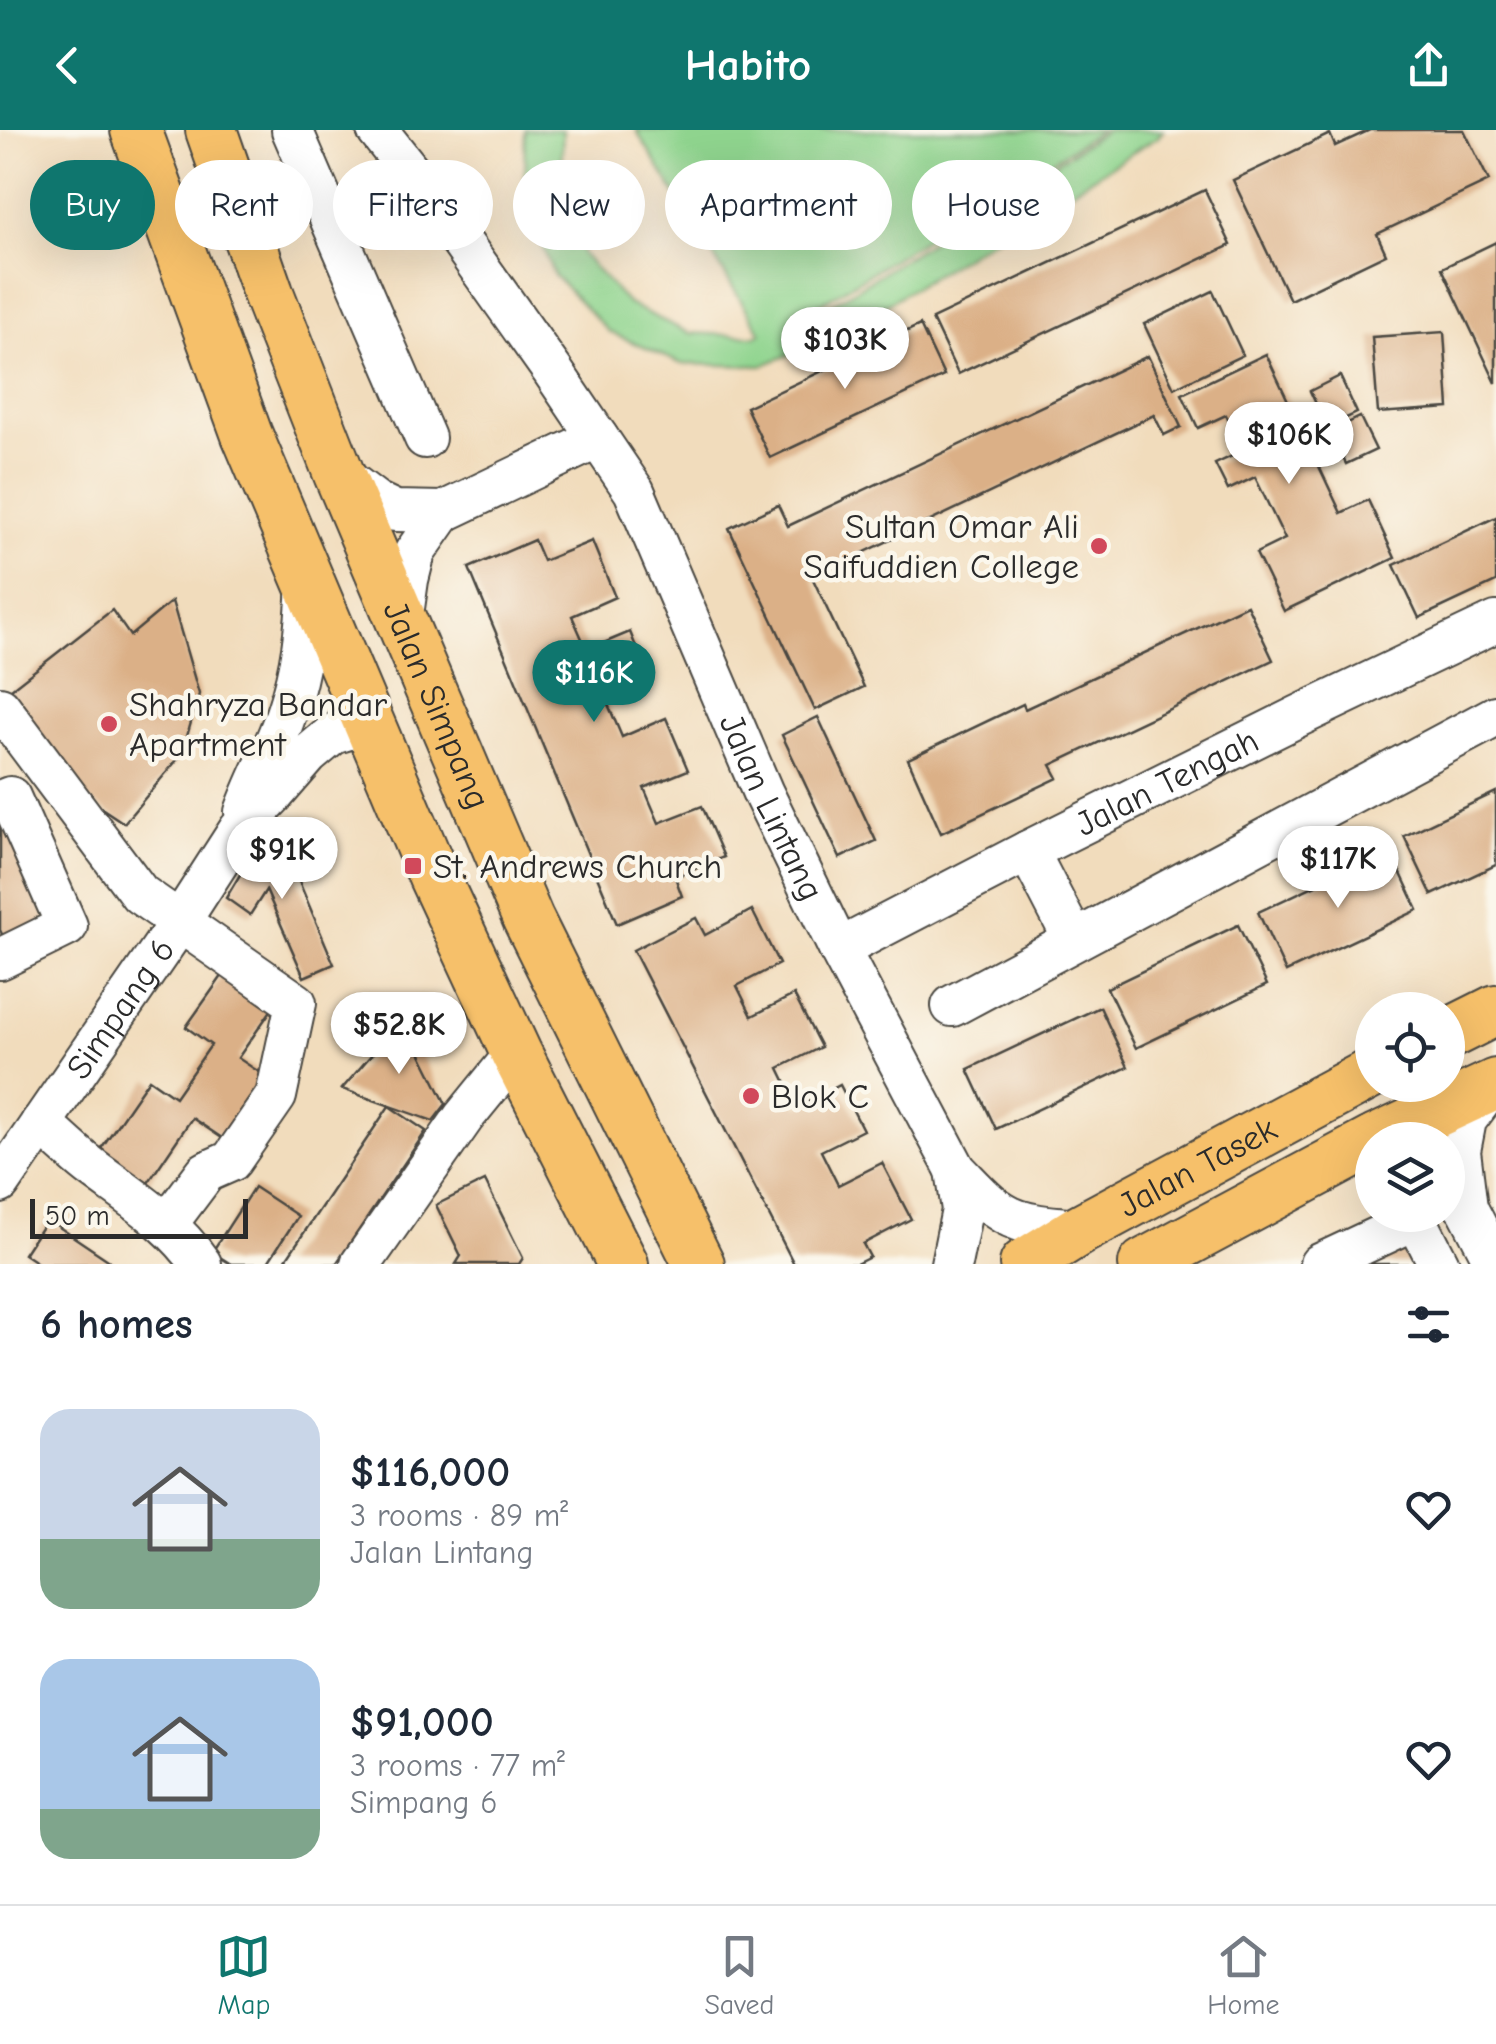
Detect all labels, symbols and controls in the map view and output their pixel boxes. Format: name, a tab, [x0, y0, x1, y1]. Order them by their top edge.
icon: back	[40, 38, 95, 93]
icon: share	[1401, 38, 1456, 93]
text: Habito	[685, 39, 811, 91]
chip: Buy	[30, 160, 155, 250]
chip: Rent	[175, 160, 313, 250]
chip: Filters	[333, 160, 493, 250]
chip: New	[513, 160, 645, 250]
chip: Apartment	[665, 160, 892, 250]
chip: House	[912, 160, 1075, 250]
pin: $103K	[775, 307, 915, 392]
text: $103K	[803, 321, 887, 358]
pin: $106K	[1219, 402, 1359, 487]
text: $106K	[1247, 416, 1331, 453]
place label: Sultan Omar Ali Saifuddien College	[803, 506, 1079, 587]
marker: Sultan Omar Ali Saifuddien College	[1088, 535, 1110, 557]
street label: Jalan Simpang	[375, 595, 499, 815]
pin: $116K	[524, 640, 664, 725]
text: $116K	[554, 654, 634, 691]
place label: Shahryza Bandar Apartment	[129, 684, 387, 765]
street label: Jalan Lintang	[711, 708, 833, 907]
marker: Shahryza Bandar Apartment	[98, 713, 120, 735]
street label: Jalan Tengah	[1069, 719, 1265, 844]
pin: $91K	[223, 817, 341, 902]
pin: $117K	[1268, 826, 1408, 911]
text: $91K	[249, 831, 315, 868]
text: $117K	[1300, 840, 1376, 877]
place label: St. Andrews Church	[433, 846, 722, 887]
marker: St. Andrews Church	[402, 855, 424, 877]
street label: Simpang 6	[58, 930, 183, 1087]
pin: $52.8K	[318, 992, 480, 1077]
map controls	[1355, 992, 1465, 1232]
button: locate	[1355, 992, 1465, 1102]
text: $52.8K	[353, 1006, 445, 1043]
place label: Blok C	[771, 1076, 869, 1117]
marker: Blok C	[740, 1085, 762, 1107]
street label: Jalan Tasek	[1111, 1108, 1283, 1226]
button: layers	[1355, 1122, 1465, 1232]
scale bar	[30, 1194, 248, 1238]
text: 50 m	[45, 1200, 110, 1232]
icon: filters	[1401, 1297, 1456, 1352]
text: 6 homes	[40, 1300, 193, 1349]
text: $116,000	[350, 1448, 510, 1497]
icon: home	[120, 1449, 240, 1569]
icon: heart	[1401, 1482, 1456, 1537]
text: 3 rooms · 89 m²	[350, 1497, 568, 1534]
text: Jalan Lintang	[350, 1534, 533, 1571]
text: $91,000	[350, 1698, 494, 1747]
icon: home	[120, 1699, 240, 1819]
icon: heart	[1401, 1732, 1456, 1787]
text: 3 rooms · 77 m²	[350, 1747, 565, 1784]
text: Simpang 6	[350, 1784, 498, 1821]
tab: Map	[216, 1929, 271, 2021]
tab: Saved	[704, 1929, 774, 2021]
tab: Home	[1207, 1929, 1280, 2021]

